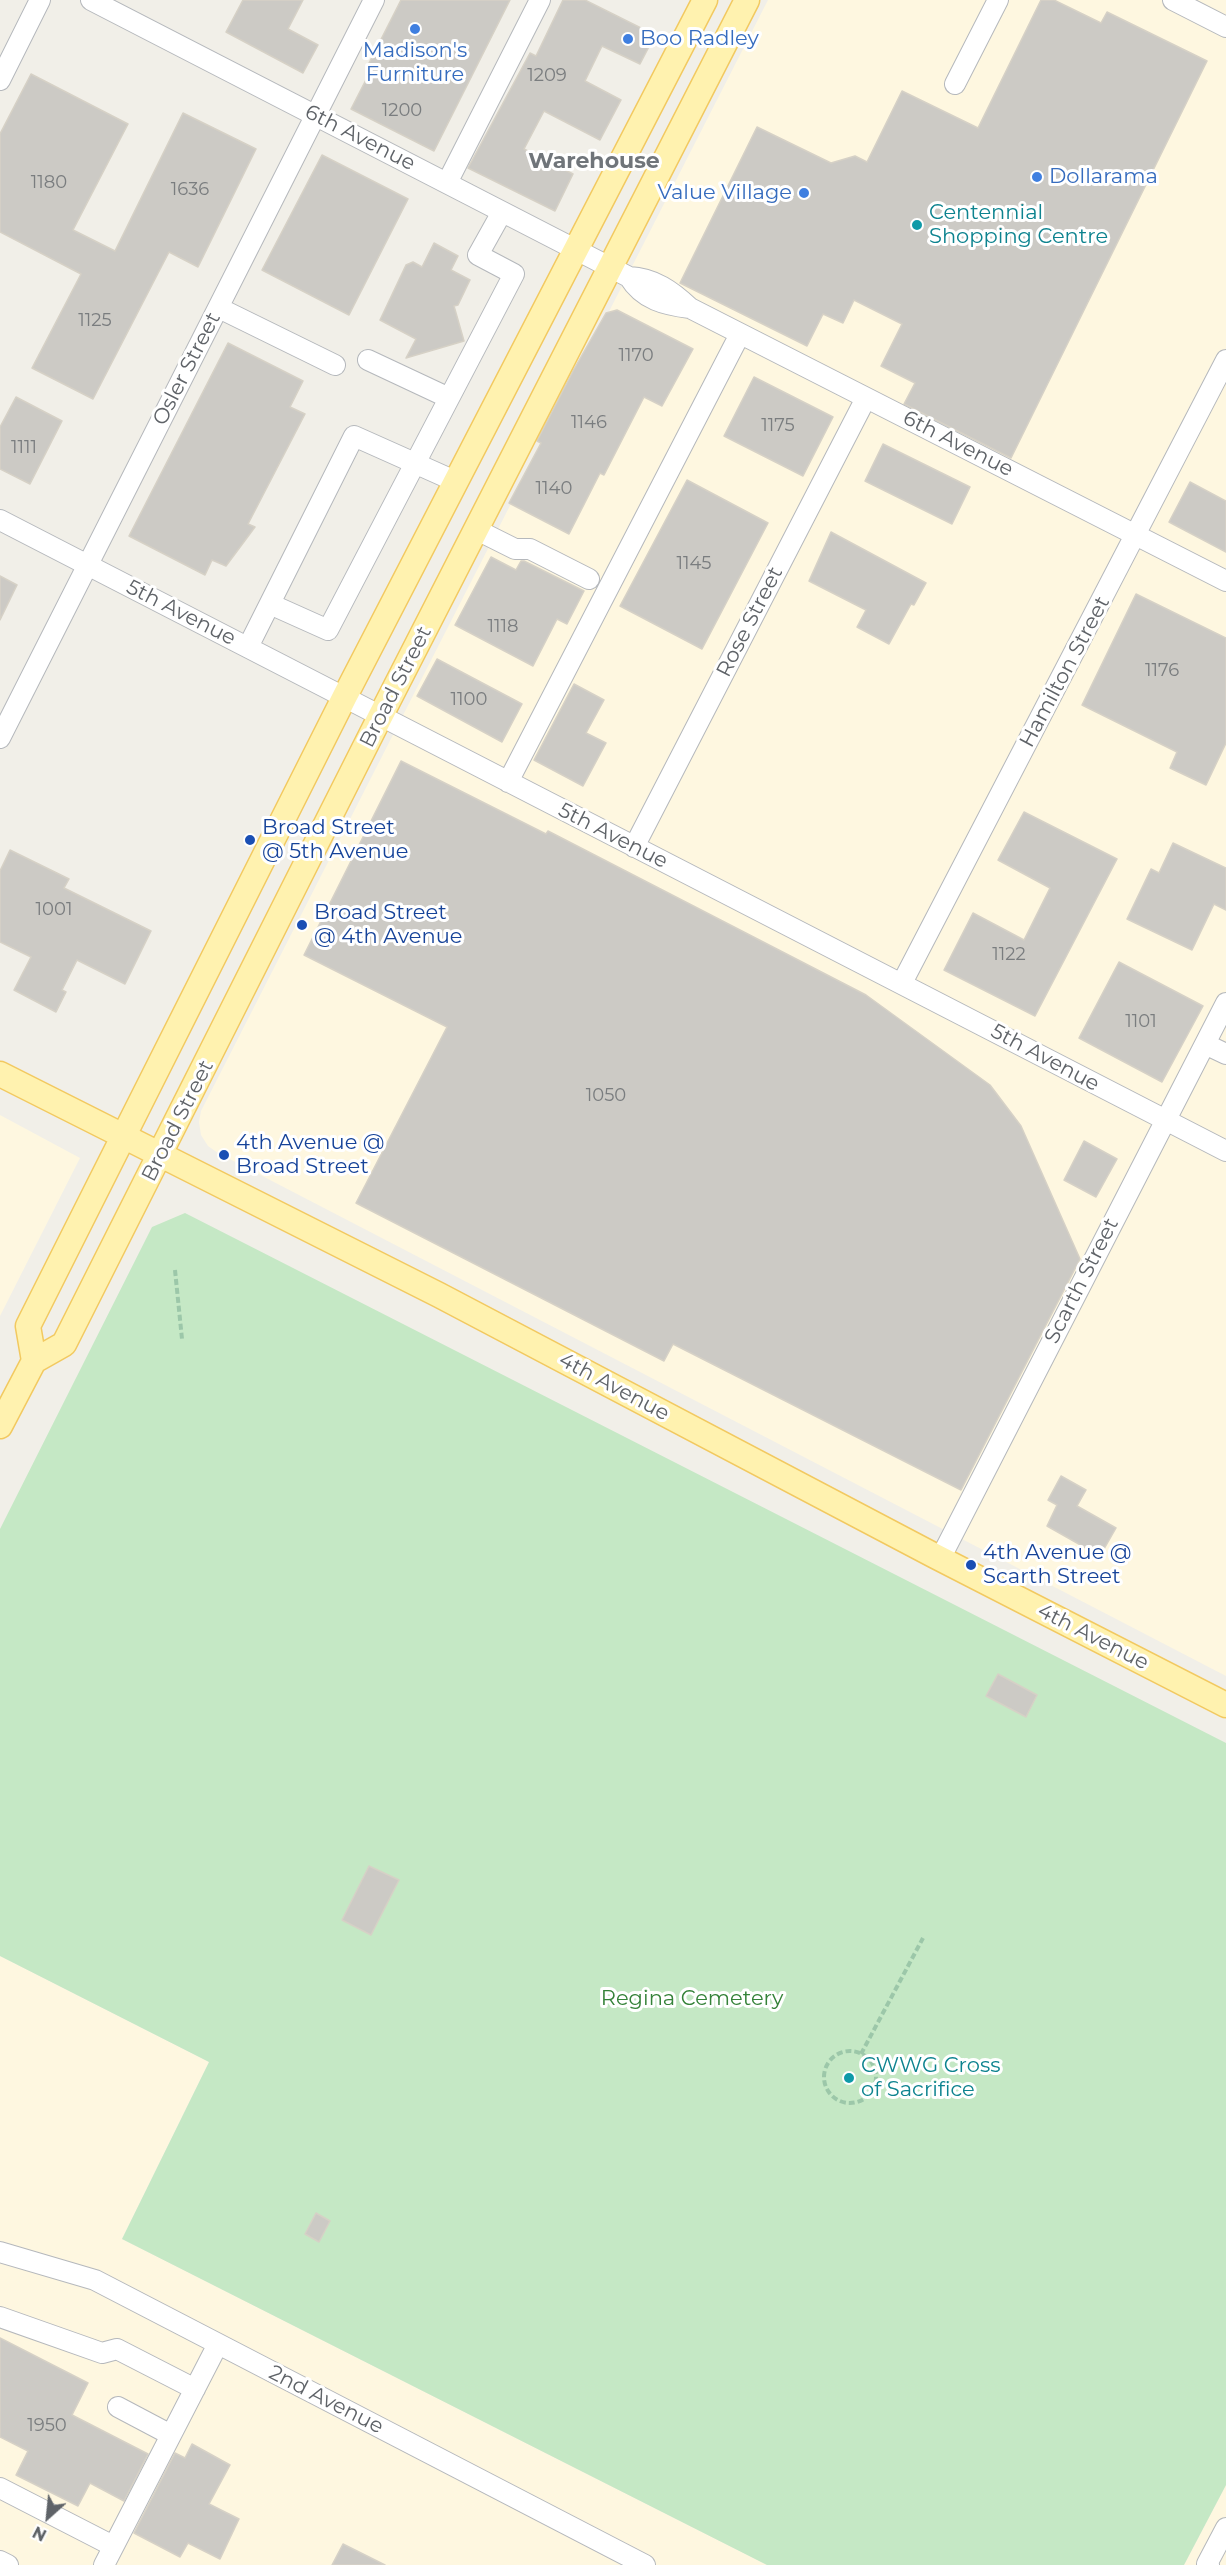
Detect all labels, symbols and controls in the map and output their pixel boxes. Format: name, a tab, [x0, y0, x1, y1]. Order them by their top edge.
marker: Madison's Furniture	[408, 22, 422, 36]
place label: Boo Radley	[640, 26, 759, 52]
marker: Boo Radley	[621, 32, 635, 46]
place label: Madison's Furniture	[363, 38, 467, 88]
house number: 1209	[527, 65, 567, 87]
street label: 6th Avenue	[301, 99, 419, 177]
house number: 1200	[382, 100, 422, 122]
district label: Warehouse	[528, 149, 660, 175]
place label: Dollarama	[1049, 164, 1158, 190]
marker: Dollarama	[1030, 170, 1044, 184]
house number: 1180	[31, 172, 67, 194]
house number: 1636	[171, 179, 209, 201]
place label: Value Village	[657, 180, 792, 206]
marker: Value Village	[797, 186, 811, 200]
place label: Centennial Shopping Centre	[929, 200, 1108, 250]
marker: Centennial Shopping Centre	[910, 218, 924, 232]
street label: Osler Street	[148, 308, 226, 430]
house number: 1125	[78, 310, 112, 332]
house number: 1170	[618, 345, 654, 367]
street label: 6th Avenue	[899, 405, 1017, 483]
house number: 1146	[571, 412, 607, 434]
house number: 1175	[761, 415, 795, 437]
house number: 1111	[11, 437, 37, 459]
house number: 1140	[536, 478, 572, 500]
house number: 1145	[676, 553, 712, 575]
street label: Rose Street	[711, 563, 789, 681]
street label: 5th Avenue	[122, 575, 240, 651]
street label: Hamilton Street	[1015, 592, 1115, 752]
house number: 1118	[488, 616, 518, 638]
street label: Broad Street	[355, 622, 437, 752]
house number: 1176	[1145, 660, 1179, 682]
house number: 1100	[451, 689, 487, 711]
street label: 5th Avenue	[554, 798, 672, 874]
place label: Broad Street @ 5th Avenue	[262, 815, 409, 865]
marker: Broad Street @ 5th Avenue	[243, 833, 257, 847]
house number: 1001	[36, 899, 72, 921]
place label: Broad Street @ 4th Avenue	[314, 900, 463, 950]
marker: Broad Street @ 4th Avenue	[295, 918, 309, 932]
house number: 1122	[992, 944, 1026, 966]
house number: 1101	[1125, 1011, 1157, 1033]
street label: 5th Avenue	[986, 1019, 1104, 1097]
street label: Broad Street	[137, 1056, 219, 1186]
house number: 1050	[586, 1085, 626, 1107]
place label: 4th Avenue @ Broad Street	[236, 1130, 385, 1180]
marker: 4th Avenue @ Broad Street	[217, 1148, 231, 1162]
street label: Scarth Street	[1040, 1214, 1124, 1348]
street label: 4th Avenue	[555, 1347, 673, 1427]
place label: 4th Avenue @ Scarth Street	[983, 1540, 1132, 1590]
marker: 4th Avenue @ Scarth Street	[964, 1558, 978, 1572]
street label: 4th Avenue	[1033, 1598, 1153, 1676]
park label: Regina Cemetery	[601, 1986, 783, 2012]
place label: CWWG Cross of Sacrifice	[861, 2053, 1000, 2103]
marker: CWWG Cross of Sacrifice	[842, 2071, 856, 2085]
street label: 2nd Avenue	[265, 2360, 387, 2440]
house number: 1950	[27, 2415, 67, 2437]
north arrow	[18, 2487, 78, 2547]
text: N	[30, 2522, 50, 2545]

